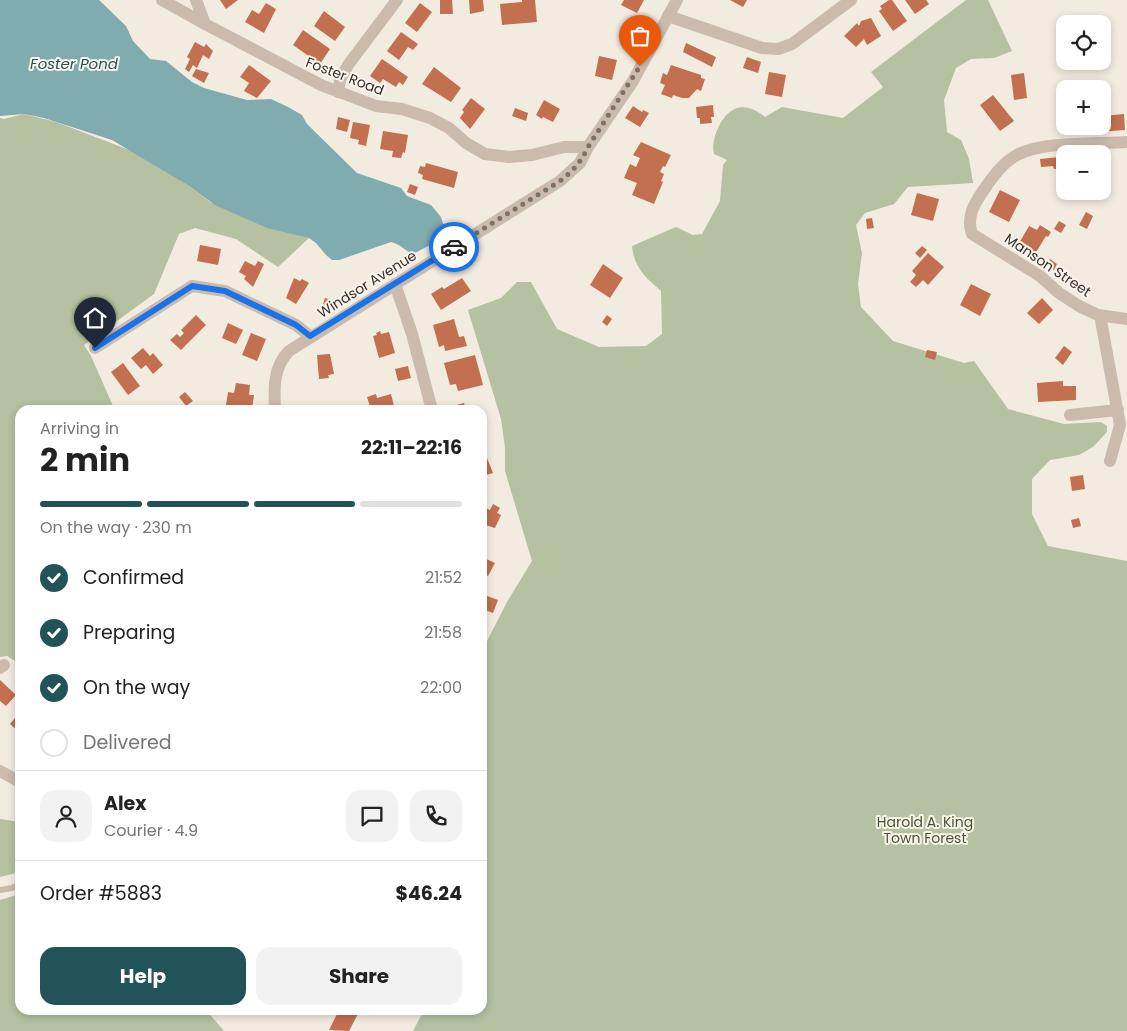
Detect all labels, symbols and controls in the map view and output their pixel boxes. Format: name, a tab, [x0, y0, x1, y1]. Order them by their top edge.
pin	[619, 15, 661, 66]
map controls	[1056, 15, 1111, 200]
button: locate	[1056, 15, 1111, 70]
icon: bag	[626, 22, 654, 50]
street label: Foster Road	[303, 52, 387, 100]
water label: Foster Pond	[30, 53, 119, 74]
button: +	[1056, 80, 1111, 135]
button: −	[1056, 145, 1111, 200]
courier	[429, 222, 479, 272]
street label: Manson Street	[1001, 229, 1095, 301]
icon: car	[440, 233, 468, 261]
street label: Windsor Avenue	[314, 245, 421, 323]
pin	[74, 297, 116, 348]
icon: home	[81, 304, 109, 332]
text: Arriving in	[40, 417, 119, 440]
text: 22:11–22:16	[361, 434, 462, 461]
text: 2 min	[40, 437, 130, 482]
text: On the way · 230 m	[40, 516, 192, 539]
icon: check	[40, 564, 68, 592]
text: Confirmed	[83, 564, 184, 591]
text: 21:52	[425, 566, 462, 589]
icon: check	[40, 619, 68, 647]
text: Preparing	[83, 619, 175, 646]
text: 21:58	[424, 621, 462, 644]
icon: check	[40, 674, 68, 702]
text: On the way	[83, 674, 190, 701]
text: 22:00	[420, 676, 462, 699]
text: Delivered	[83, 729, 172, 756]
button: person	[40, 790, 92, 842]
text: Alex	[104, 790, 146, 817]
button: chat	[346, 790, 398, 842]
button: phone	[410, 790, 462, 842]
park label: Harold A. King Town Forest	[877, 812, 973, 848]
text: Courier · 4.9	[104, 819, 198, 842]
text: Order #5883	[40, 880, 162, 907]
text: $46.24	[395, 880, 462, 907]
button: Help	[40, 947, 246, 1005]
button: Share	[256, 947, 462, 1005]

